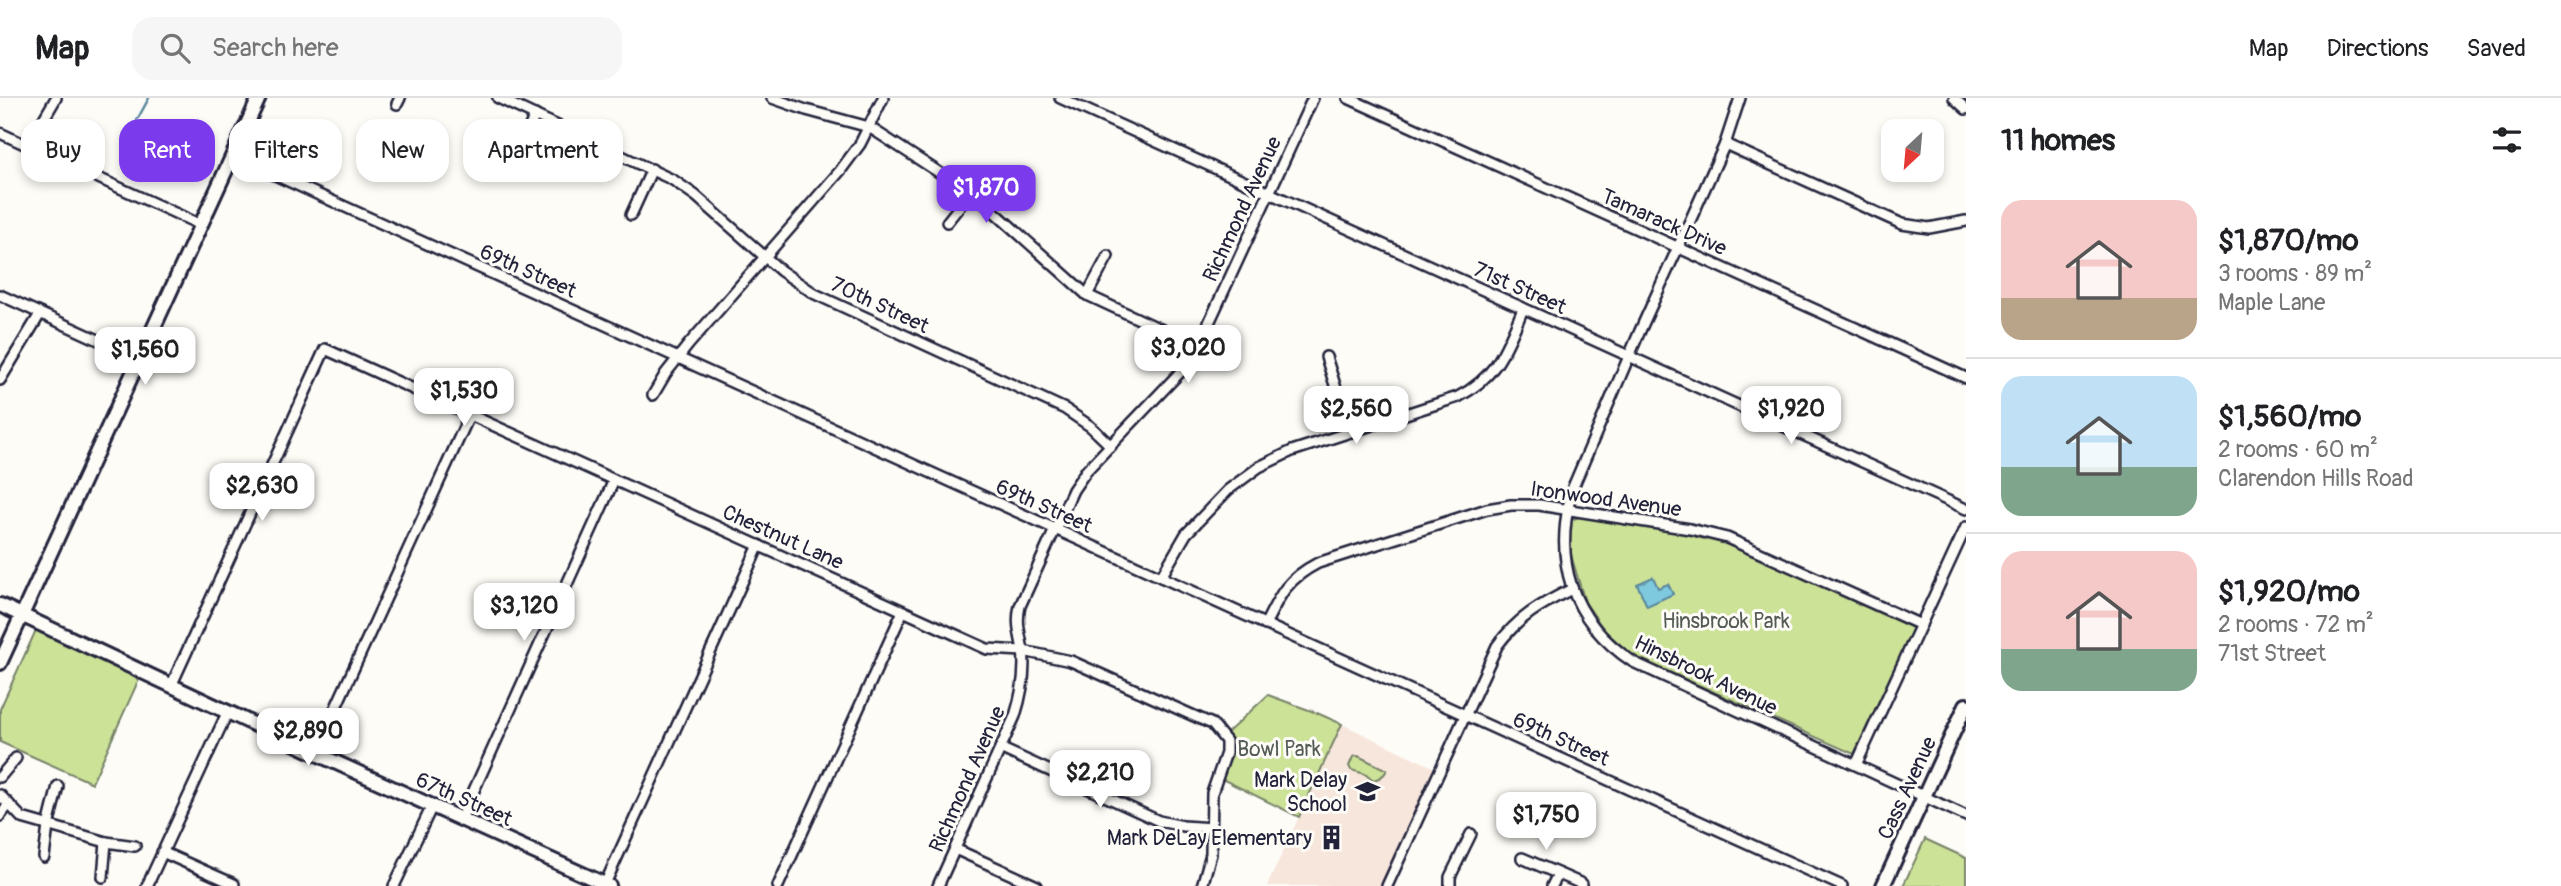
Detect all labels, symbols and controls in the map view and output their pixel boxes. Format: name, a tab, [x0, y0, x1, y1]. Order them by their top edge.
search box	[132, 17, 622, 80]
text: Map	[35, 28, 90, 69]
icon: search	[156, 29, 194, 67]
text: Search here	[212, 32, 339, 64]
text: Map	[2249, 34, 2289, 63]
text: Directions	[2327, 34, 2428, 63]
text: Saved	[2466, 34, 2526, 63]
chip: Buy	[21, 119, 105, 182]
chip: Rent	[119, 119, 215, 182]
chip: Filters	[229, 119, 342, 182]
chip: New	[356, 119, 449, 182]
chip: Apartment	[463, 119, 623, 182]
north arrow	[1881, 119, 1944, 182]
map controls	[1881, 119, 1944, 182]
icon: filters	[2488, 121, 2526, 159]
text: 11 homes	[2001, 122, 2115, 159]
street label: Richmond Avenue	[1197, 132, 1288, 286]
pin: $1,870	[929, 166, 1043, 225]
text: $1,870	[953, 173, 1019, 202]
street label: Tamarack Drive	[1597, 183, 1731, 262]
text: $1,870/mo	[2218, 222, 2359, 259]
icon: home	[2057, 228, 2141, 312]
street label: 69th Street	[475, 238, 581, 305]
street label: 71st Street	[1469, 256, 1571, 321]
text: 3 rooms · 89 m²	[2218, 259, 2372, 288]
street label: 70th Street	[826, 271, 934, 340]
text: Maple Lane	[2218, 288, 2325, 317]
pin: $3,020	[1131, 326, 1245, 385]
pin: $1,560	[88, 328, 202, 387]
text: $3,020	[1150, 333, 1226, 362]
text: $1,560	[111, 335, 179, 364]
pin: $1,530	[407, 368, 521, 428]
text: $1,530	[430, 376, 498, 405]
pin: $2,560	[1299, 386, 1413, 446]
pin: $1,920	[1734, 386, 1848, 446]
text: $2,560	[1320, 394, 1392, 423]
text: $1,920	[1757, 394, 1825, 423]
text: $1,560/mo	[2218, 398, 2361, 435]
icon: home	[2057, 404, 2141, 488]
text: 2 rooms · 60 m²	[2218, 435, 2378, 464]
pin: $2,630	[205, 464, 319, 523]
text: Clarendon Hills Road	[2218, 464, 2413, 493]
text: $2,630	[225, 471, 299, 500]
street label: 69th Street	[991, 473, 1097, 540]
street label: Ironwood Avenue	[1529, 476, 1684, 524]
street label: Chestnut Lane	[718, 499, 848, 576]
text: $1,920/mo	[2218, 573, 2360, 610]
icon: home	[2057, 579, 2141, 663]
pin: $3,120	[467, 584, 581, 643]
text: $3,120	[490, 591, 558, 620]
park label: Hinsbrook Park	[1662, 608, 1790, 635]
text: 2 rooms · 72 m²	[2218, 610, 2374, 639]
street label: Hinsbrook Avenue	[1630, 629, 1782, 722]
text: 71st Street	[2218, 639, 2326, 668]
street label: Richmond Avenue	[923, 701, 1012, 857]
street label: 69th Street	[1508, 706, 1614, 773]
pin: $2,890	[251, 708, 365, 768]
text: $2,890	[273, 716, 343, 745]
street label: Cass Avenue	[1872, 732, 1943, 844]
park label: Bowl Park	[1237, 736, 1321, 763]
pin: $2,210	[1043, 750, 1157, 810]
text: $2,210	[1066, 758, 1134, 787]
street label: 67th Street	[411, 766, 517, 833]
place label: Mark Delay School	[1254, 767, 1347, 818]
school or university icon: Mark Delay School	[1353, 778, 1381, 806]
pin: $1,750	[1489, 792, 1603, 852]
text: $1,750	[1512, 800, 1580, 829]
building icon: Mark DeLay Elementary	[1318, 824, 1346, 852]
place label: Mark DeLay Elementary	[1107, 825, 1312, 852]

